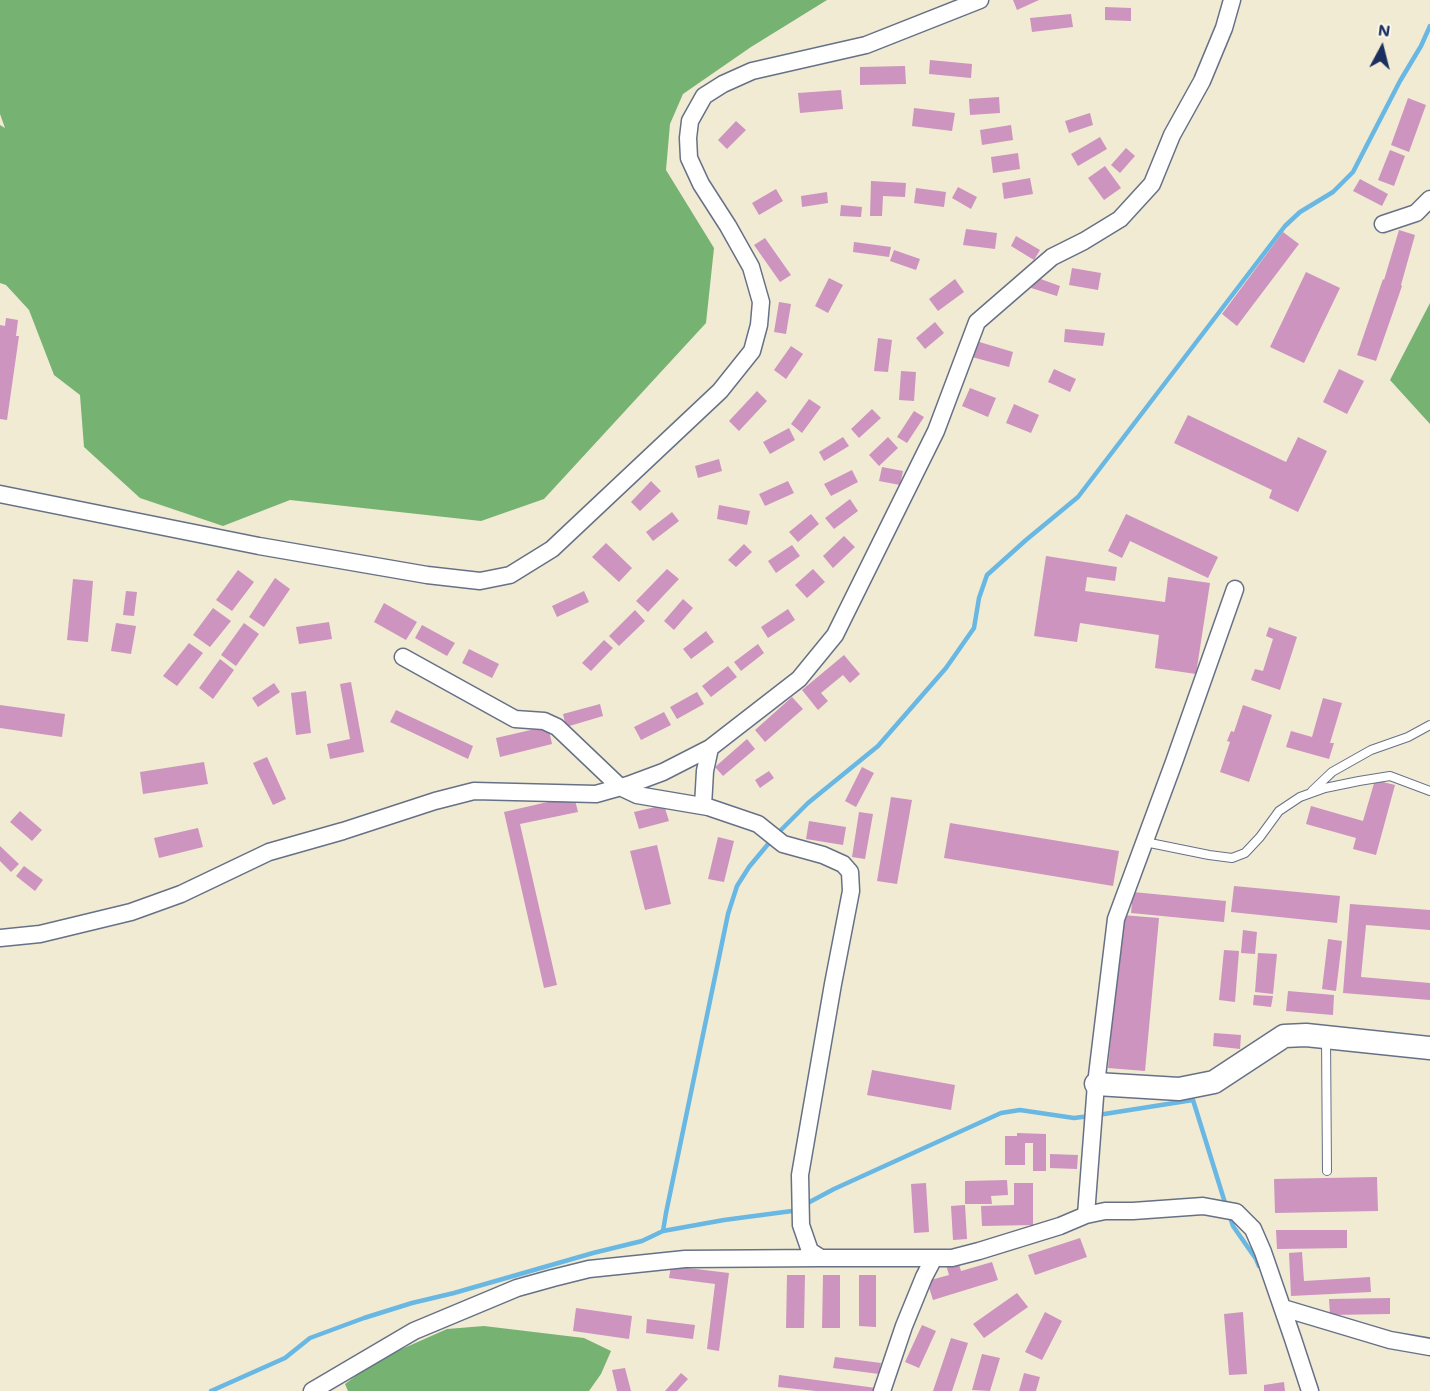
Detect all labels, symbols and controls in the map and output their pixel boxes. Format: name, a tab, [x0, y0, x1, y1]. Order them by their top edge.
north arrow	[1352, 18, 1412, 78]
text: N	[1377, 18, 1392, 41]

